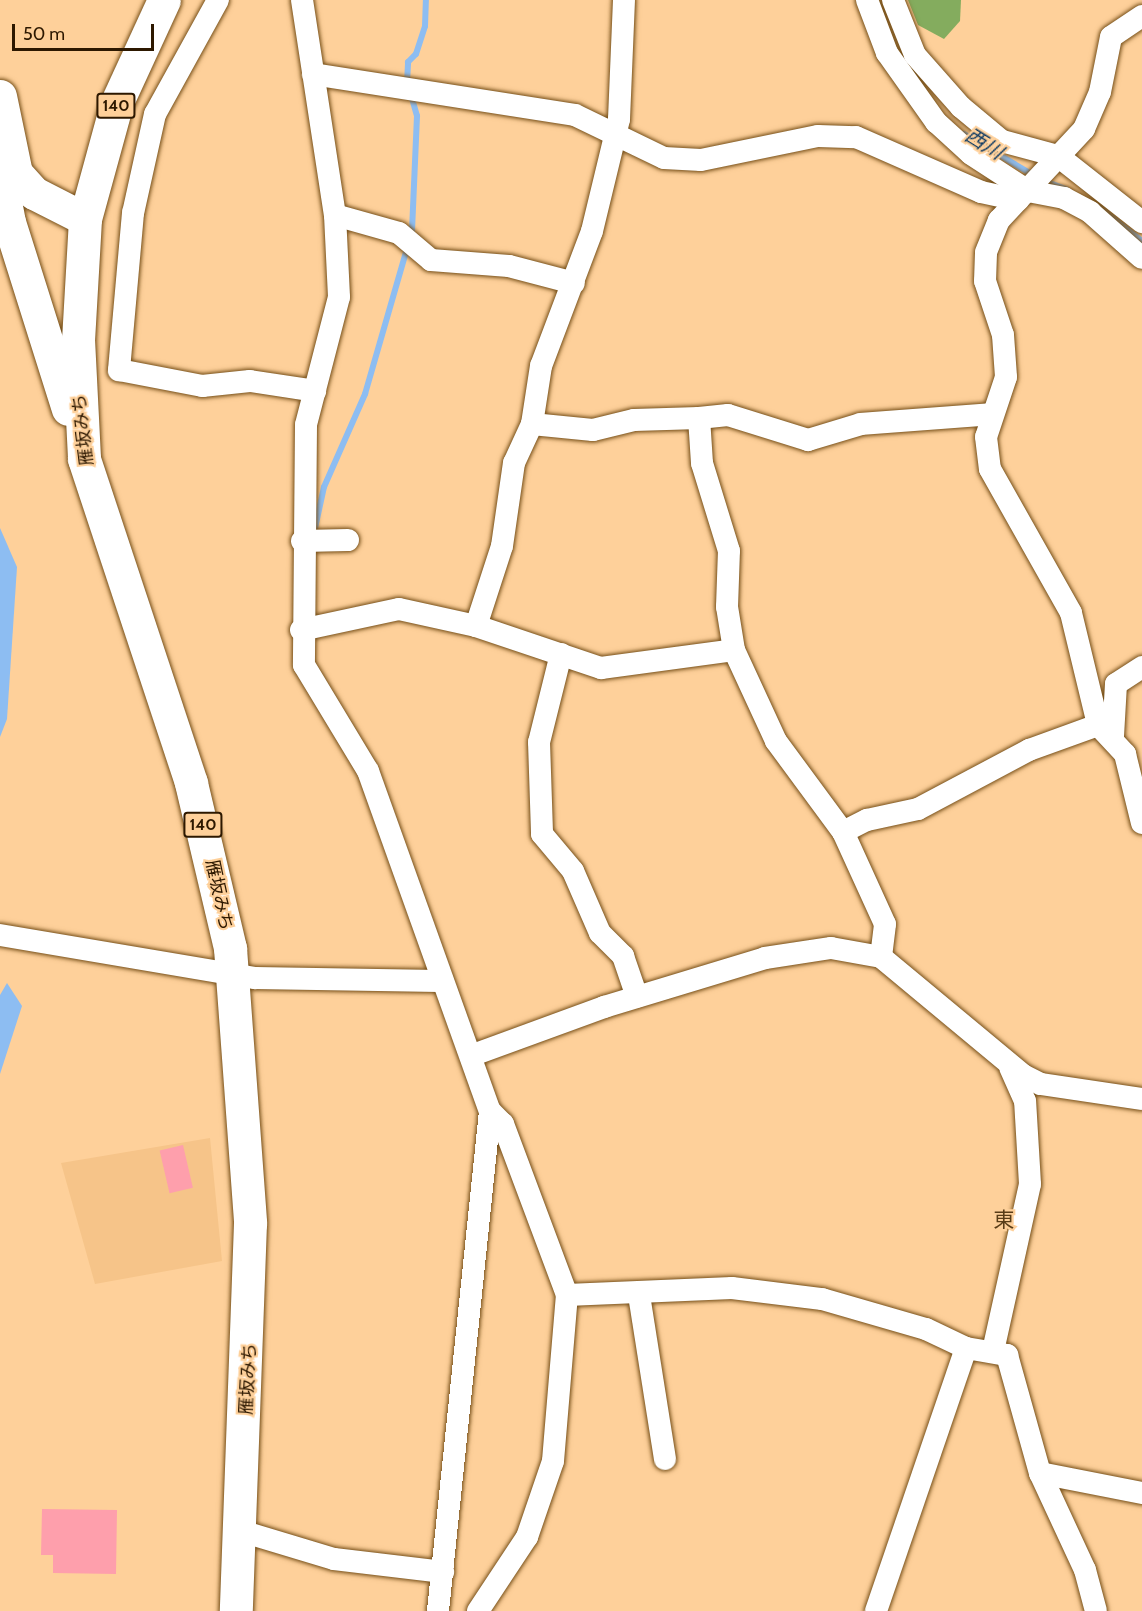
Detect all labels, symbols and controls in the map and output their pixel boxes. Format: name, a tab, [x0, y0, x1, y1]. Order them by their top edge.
scale bar	[15, 12, 158, 50]
text: 50 m	[23, 23, 65, 45]
road number: 140	[95, 93, 137, 119]
water label: 西川	[961, 123, 1007, 165]
street label: 雁坂みち	[68, 393, 98, 467]
road number: 140	[182, 812, 224, 838]
street label: 雁坂みち	[201, 858, 237, 932]
district label: 東	[994, 1207, 1014, 1233]
street label: 雁坂みち	[235, 1342, 261, 1416]

